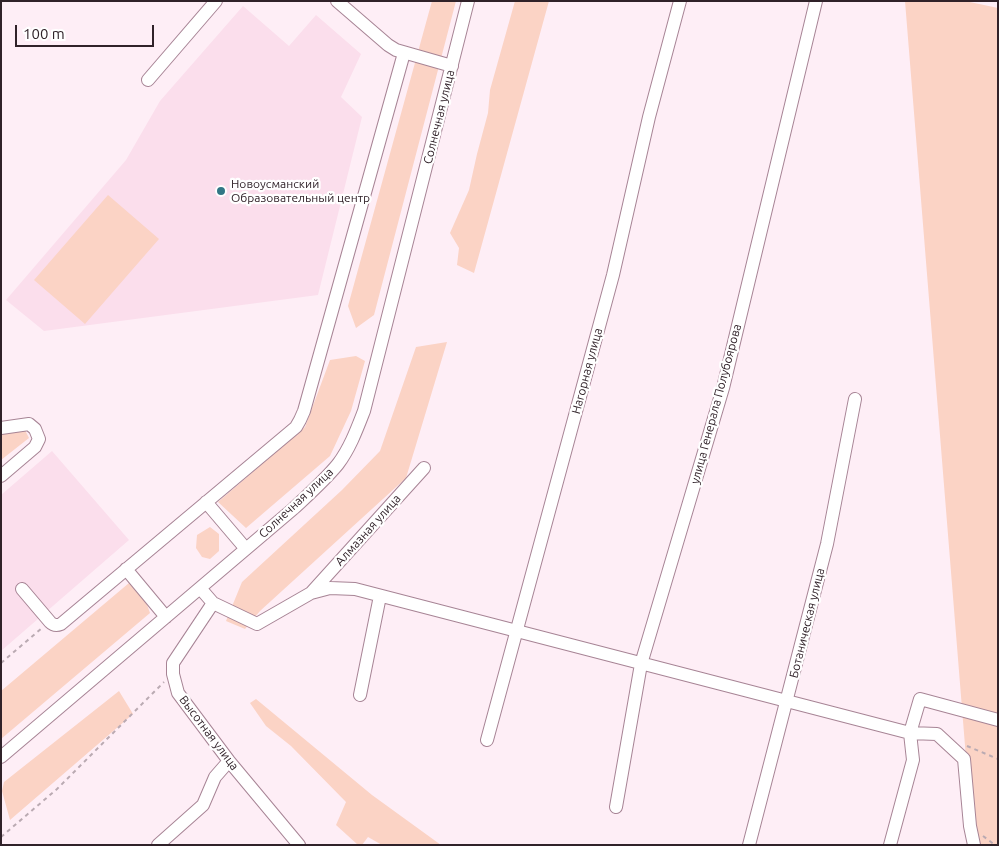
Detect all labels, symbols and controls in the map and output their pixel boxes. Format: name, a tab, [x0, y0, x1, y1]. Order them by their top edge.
scale bar	[18, 15, 156, 47]
text: 100 m	[23, 25, 65, 42]
street label: Солнечная улица	[420, 68, 458, 166]
place label: Новоусманский Образовательный центр	[231, 177, 370, 205]
marker: Новоусманский Образовательный центр	[215, 185, 227, 197]
street label: улица Генерала Полубоярова	[688, 322, 744, 486]
street label: Нагорная улица	[569, 326, 605, 416]
street label: Солнечная улица	[256, 465, 336, 541]
street label: Алмазная улица	[332, 491, 404, 569]
street label: Ботаническая улица	[786, 566, 828, 680]
street label: Высотная улица	[176, 693, 242, 773]

